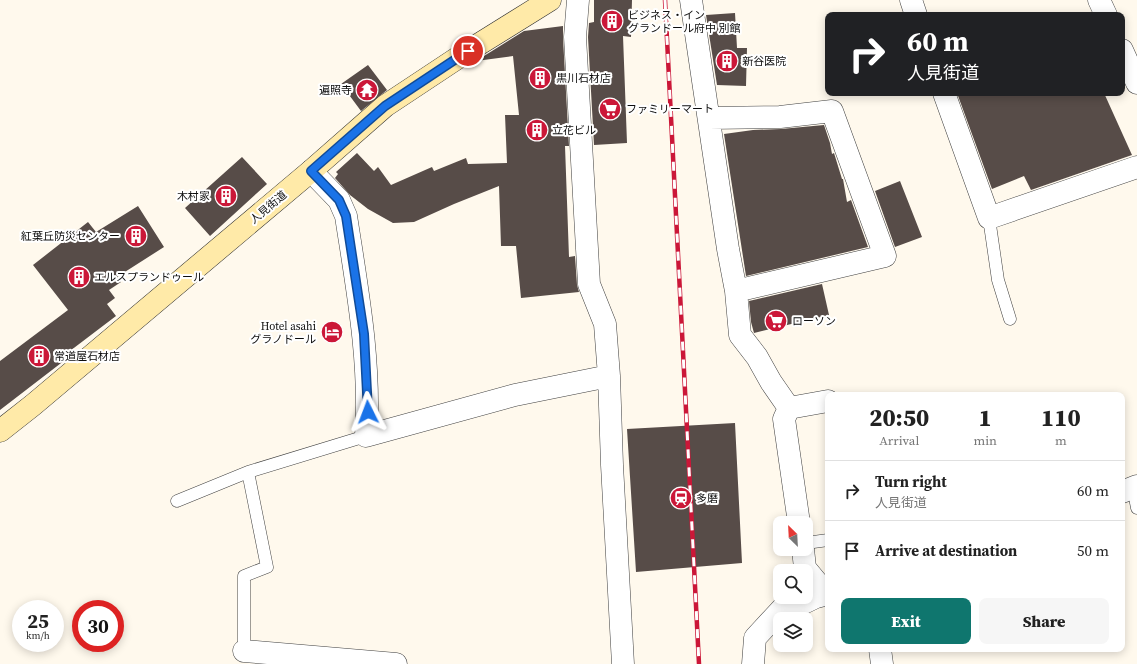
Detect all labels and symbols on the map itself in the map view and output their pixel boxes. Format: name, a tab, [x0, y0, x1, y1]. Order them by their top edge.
building icon: ビジネス・イン グランドール府中 別館	[599, 8, 625, 34]
place label: ビジネス・イン グランドール府中 別館	[628, 8, 741, 36]
pin	[451, 34, 485, 68]
building icon: 新谷医院	[714, 48, 740, 74]
place label: 新谷医院	[742, 54, 786, 69]
building icon: 黒川石材店	[527, 65, 553, 91]
place label: 黒川石材店	[556, 71, 611, 86]
temple icon: 遍照寺	[354, 77, 380, 103]
place label: 遍照寺	[319, 83, 352, 98]
supermarket icon: ファミリーマート	[597, 96, 623, 122]
place label: ファミリーマート	[626, 102, 714, 117]
building icon: 立花ビル	[524, 117, 550, 143]
place label: 立花ビル	[552, 123, 596, 138]
building icon: 木村家	[213, 183, 239, 209]
street label: 人見街道	[247, 187, 290, 227]
place label: 木村家	[177, 189, 210, 204]
building icon: 紅葉丘防災センター	[123, 223, 149, 249]
place label: 紅葉丘防災センター	[21, 229, 120, 244]
building icon: エルスプランドゥール	[66, 264, 92, 290]
place label: エルスプランドゥール	[94, 270, 204, 285]
supermarket icon: ローソン	[763, 308, 789, 334]
place label: ローソン	[792, 314, 836, 329]
place label: Hotel asahi グラノドール	[250, 319, 316, 347]
hotel icon: Hotel asahi グラノドール	[319, 319, 345, 345]
building icon: 常道屋石材店	[26, 343, 52, 369]
place label: 常道屋石材店	[54, 349, 120, 364]
position arrow	[347, 391, 389, 433]
station icon: 多磨	[668, 485, 694, 511]
place label: 多磨	[696, 491, 718, 506]
north arrow	[773, 516, 813, 556]
speed limit sign: 30	[72, 600, 124, 652]

